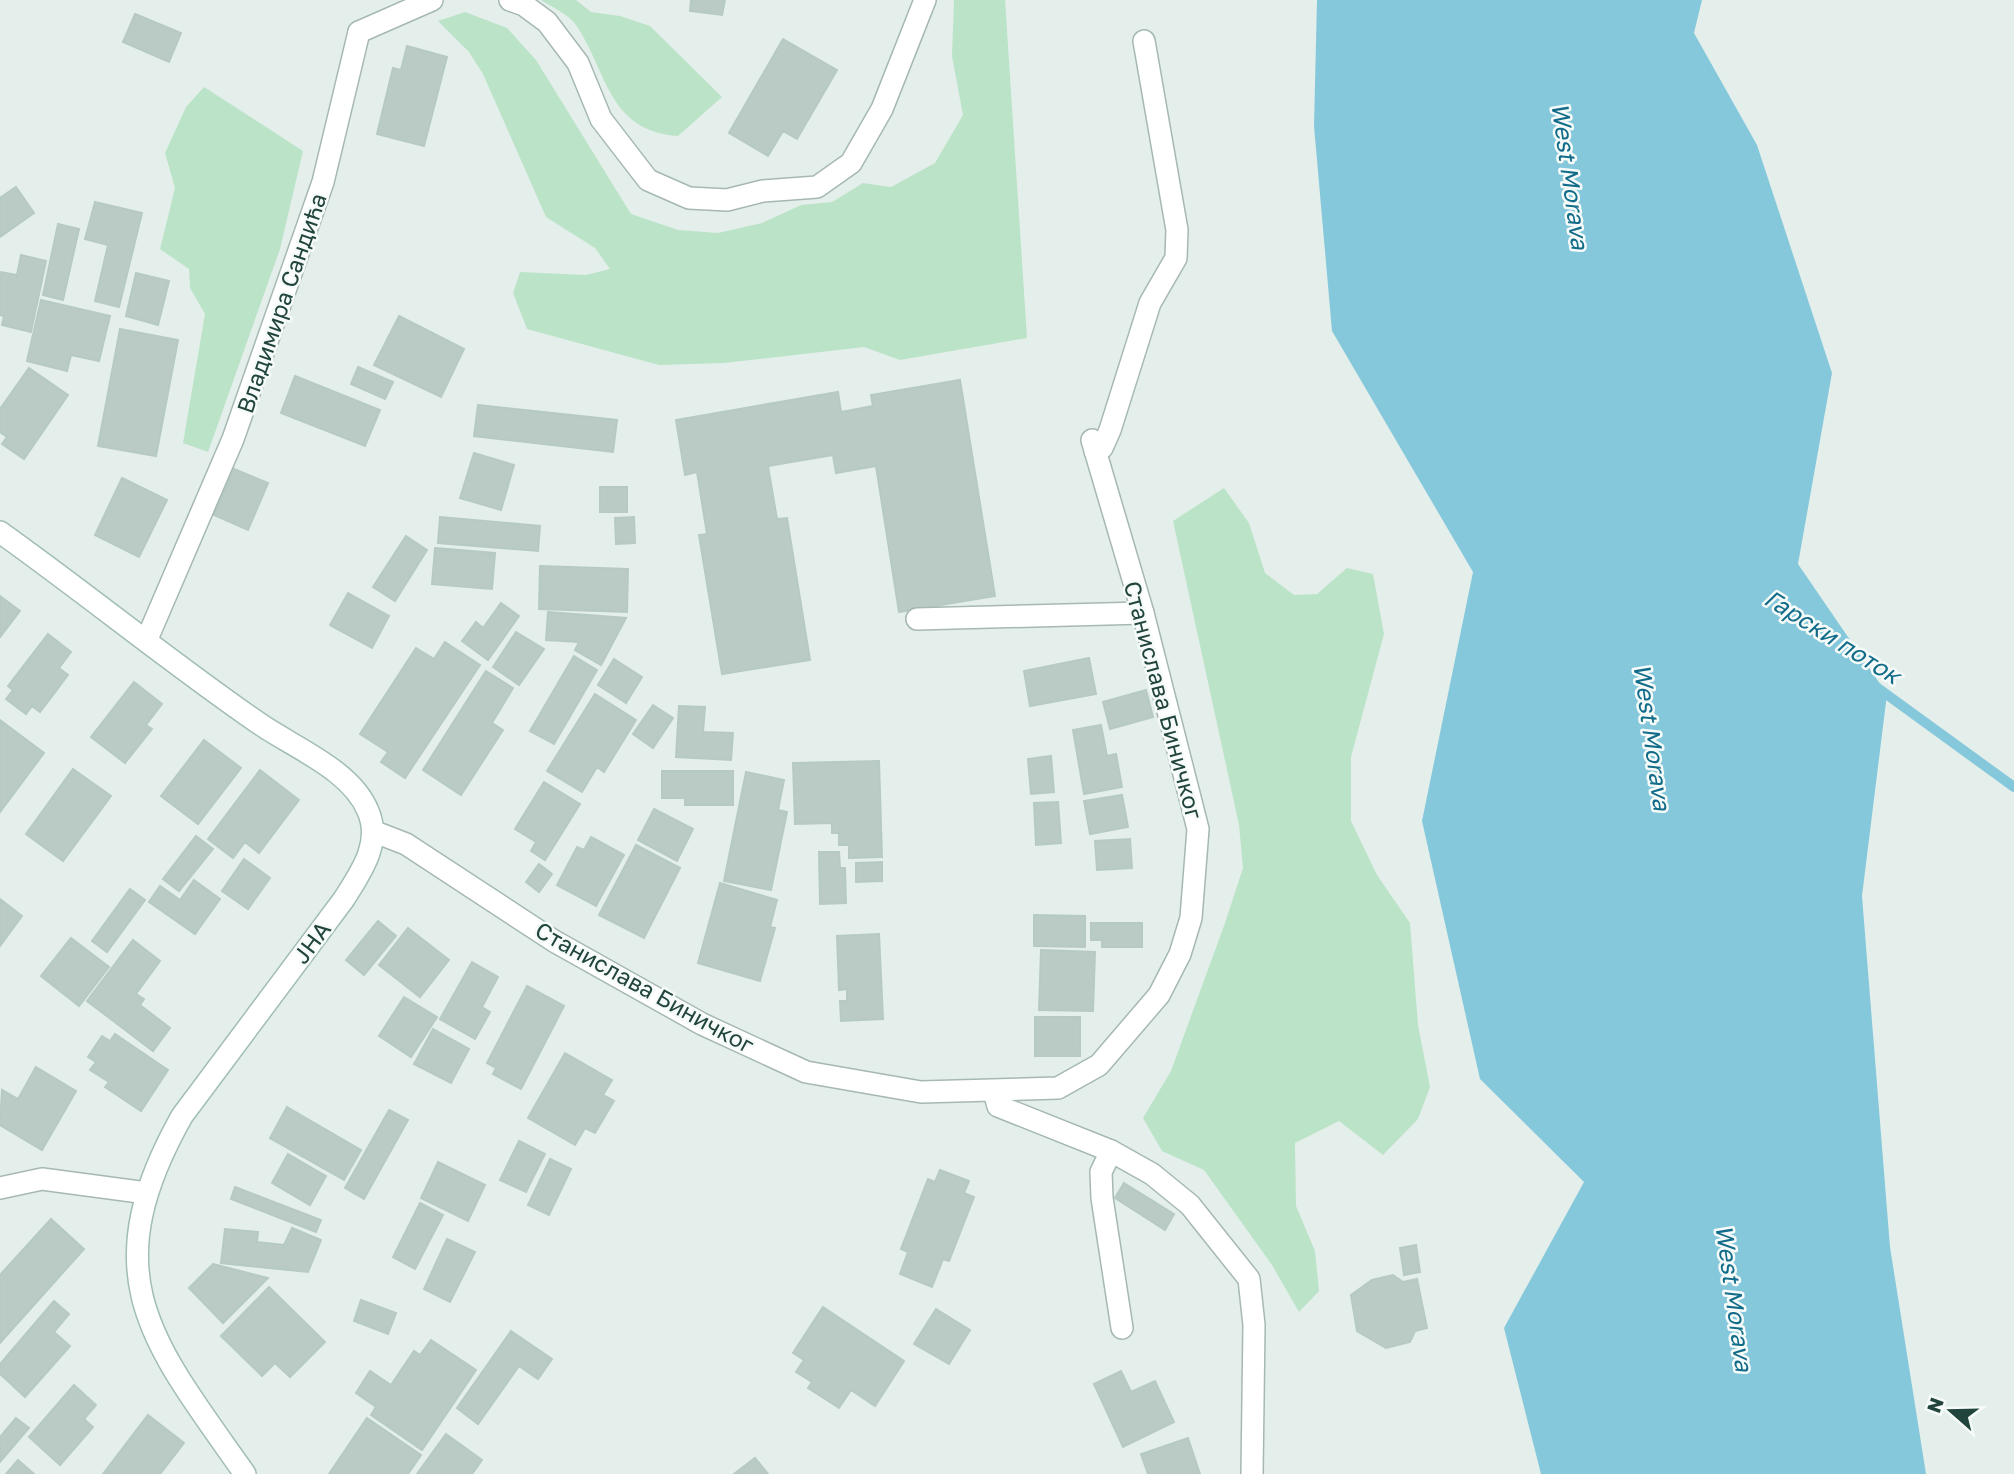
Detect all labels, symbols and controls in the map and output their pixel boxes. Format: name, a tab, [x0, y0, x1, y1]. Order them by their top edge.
water label: West Morava	[1546, 101, 1596, 253]
street label: Владимира Сандића	[230, 189, 332, 417]
street label: Станислава Биничког	[1119, 578, 1209, 823]
water label: Гарски поток	[1760, 583, 1909, 691]
water label: West Morava	[1628, 662, 1678, 814]
street label: ЈНА	[286, 915, 336, 969]
street label: Станислава Биничког	[531, 915, 760, 1059]
water label: West Morava	[1710, 1223, 1760, 1375]
north arrow	[1916, 1376, 1986, 1446]
text: N	[1921, 1394, 1948, 1416]

